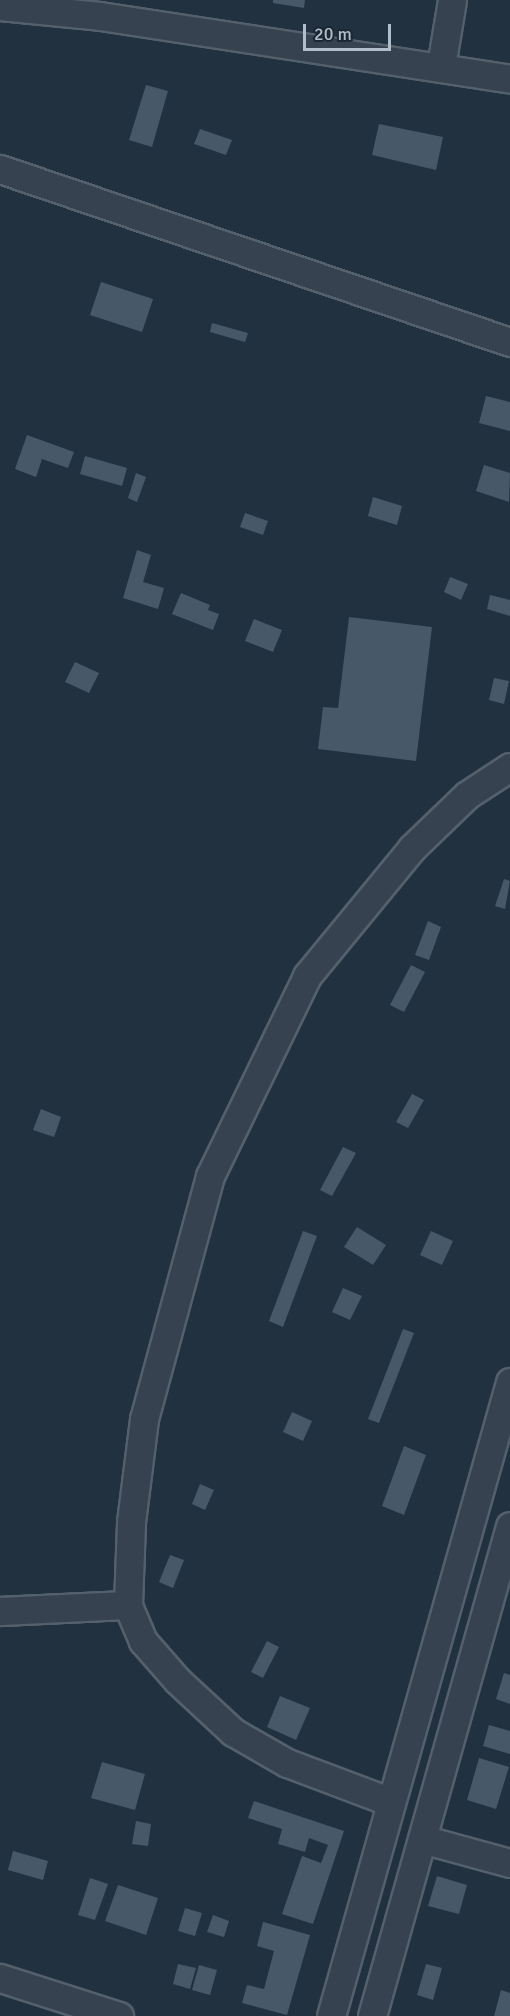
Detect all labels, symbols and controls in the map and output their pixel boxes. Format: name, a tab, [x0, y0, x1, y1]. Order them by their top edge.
scale bar	[306, 12, 394, 50]
text: 20 m	[314, 23, 352, 45]

